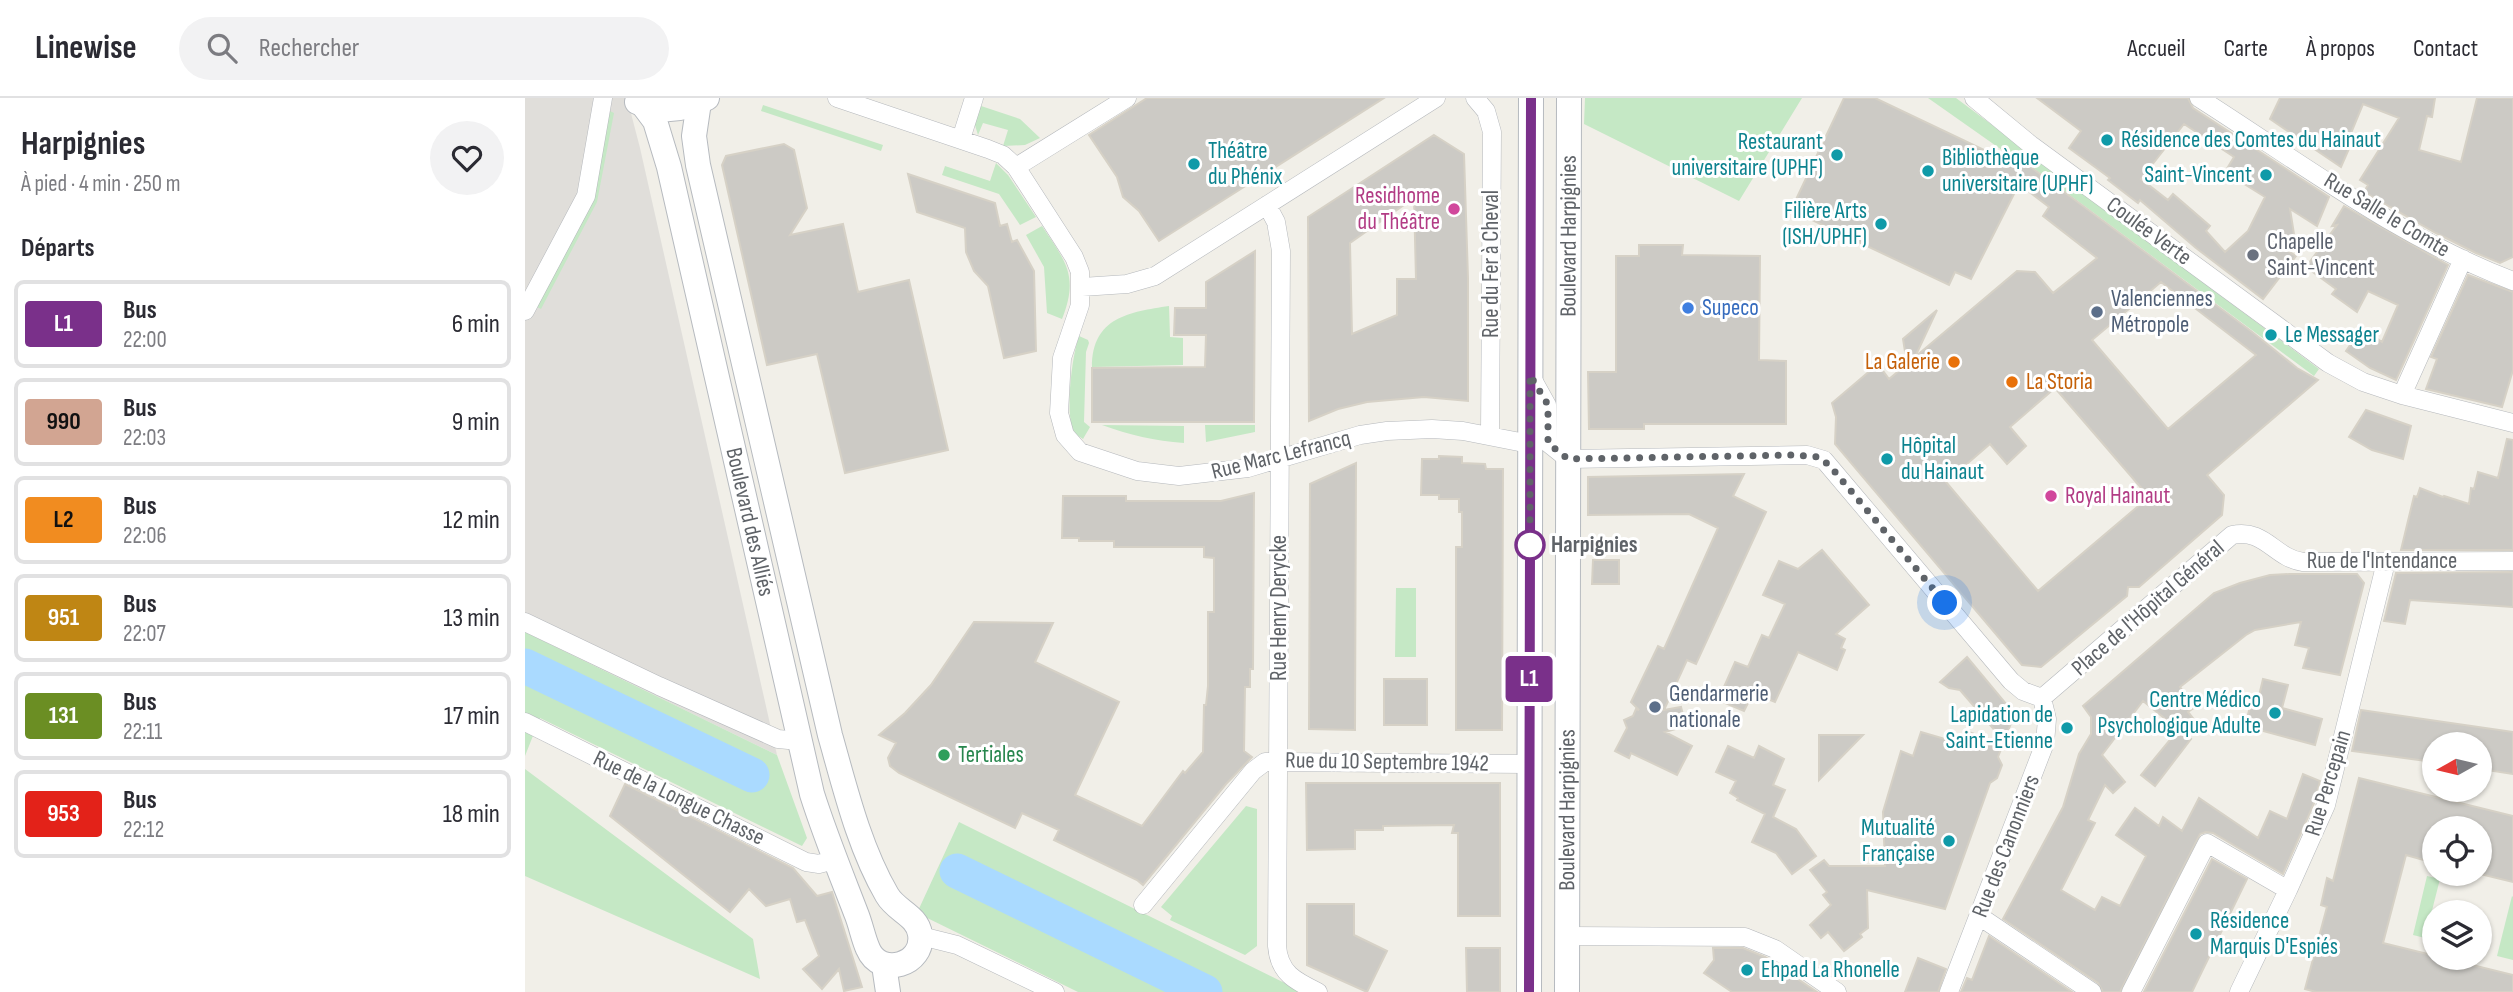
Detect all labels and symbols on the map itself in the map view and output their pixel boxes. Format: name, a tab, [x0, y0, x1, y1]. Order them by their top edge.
place label: Résidence des Comtes du Hainaut	[2121, 126, 2381, 154]
place label: Restaurant universitaire (UPHF)	[1672, 128, 1823, 182]
marker: Résidence des Comtes du Hainaut	[2099, 132, 2115, 148]
place label: Théâtre du Phénix	[1208, 137, 1283, 191]
place label: Bibliothèque universitaire (UPHF)	[1942, 144, 2093, 198]
marker: Restaurant universitaire (UPHF)	[1829, 147, 1845, 163]
street label: Boulevard Harpignies	[1555, 155, 1583, 317]
marker: Théâtre du Phénix	[1186, 156, 1202, 172]
place label: Saint-Vincent	[2144, 161, 2252, 189]
marker: Bibliothèque universitaire (UPHF)	[1920, 163, 1936, 179]
street label: Rue Salle le Comte	[2319, 166, 2455, 264]
marker: Saint-Vincent	[2258, 167, 2274, 183]
place label: Residhome du Théâtre	[1355, 182, 1440, 236]
street label: Rue du Fer à Cheval	[1477, 190, 1505, 338]
street label: Coulée Verte	[2101, 191, 2197, 271]
place label: Filière Arts (ISH/UPHF)	[1782, 197, 1867, 251]
marker: Residhome du Théâtre	[1446, 201, 1462, 217]
marker: Filière Arts (ISH/UPHF)	[1873, 216, 1889, 232]
place label: Chapelle Saint-Vincent	[2267, 228, 2375, 282]
marker: Chapelle Saint-Vincent	[2245, 247, 2261, 263]
place label: Valenciennes Métropole	[2111, 285, 2213, 339]
place label: Supeco	[1702, 294, 1759, 322]
marker: Supeco	[1680, 300, 1696, 316]
marker: Valenciennes Métropole	[2089, 304, 2105, 320]
place label: Le Messager	[2285, 321, 2379, 349]
marker: Le Messager	[2263, 327, 2279, 343]
place label: La Galerie	[1865, 348, 1940, 376]
marker: La Galerie	[1946, 354, 1962, 370]
place label: La Storia	[2026, 368, 2093, 396]
marker: La Storia	[2004, 374, 2020, 390]
street label: Rue Marc Lefrancq	[1208, 424, 1354, 486]
place label: Hôpital du Hainaut	[1901, 432, 1984, 486]
street label: Boulevard des Alliés	[719, 445, 780, 599]
marker: Hôpital du Hainaut	[1879, 451, 1895, 467]
place label: Royal Hainaut	[2065, 482, 2170, 510]
marker: Royal Hainaut	[2043, 488, 2059, 504]
marker: Harpignies	[1515, 530, 1545, 560]
place label: Harpignies	[1551, 531, 1638, 559]
street label: Place de l'Hôpital Général	[2066, 534, 2230, 682]
street label: Rue Henry Derycke	[1265, 535, 1293, 681]
street label: Rue de l'Intendance	[2307, 547, 2457, 575]
your location	[1927, 585, 1962, 620]
line badge: L1	[1497, 656, 1561, 702]
place label: Gendarmerie nationale	[1669, 680, 1769, 734]
place label: Centre Médico Psychologique Adulte	[2097, 686, 2261, 740]
marker: Gendarmerie nationale	[1647, 699, 1663, 715]
place label: Lapidation de Saint-Etienne	[1946, 701, 2053, 755]
marker: Centre Médico Psychologique Adulte	[2267, 705, 2283, 721]
marker: Lapidation de Saint-Etienne	[2059, 720, 2075, 736]
street label: Rue Percepain	[2299, 727, 2357, 839]
street label: Boulevard Harpignies	[1553, 729, 1582, 891]
north arrow	[2422, 732, 2492, 802]
place label: Tertiales	[958, 741, 1024, 769]
street label: Rue de la Longue Chasse	[589, 744, 769, 852]
street label: Rue du 10 Septembre 1942	[1285, 746, 1489, 778]
marker: Tertiales	[936, 747, 952, 763]
street label: Rue des Canonniers	[1966, 771, 2046, 921]
place label: Mutualité Française	[1861, 814, 1935, 868]
marker: Mutualité Française	[1941, 833, 1957, 849]
place label: Résidence Marquis D'Espiés	[2210, 907, 2338, 961]
marker: Résidence Marquis D'Espiés	[2188, 926, 2204, 942]
place label: Ehpad La Rhonelle	[1761, 956, 1900, 984]
marker: Ehpad La Rhonelle	[1739, 962, 1755, 978]

